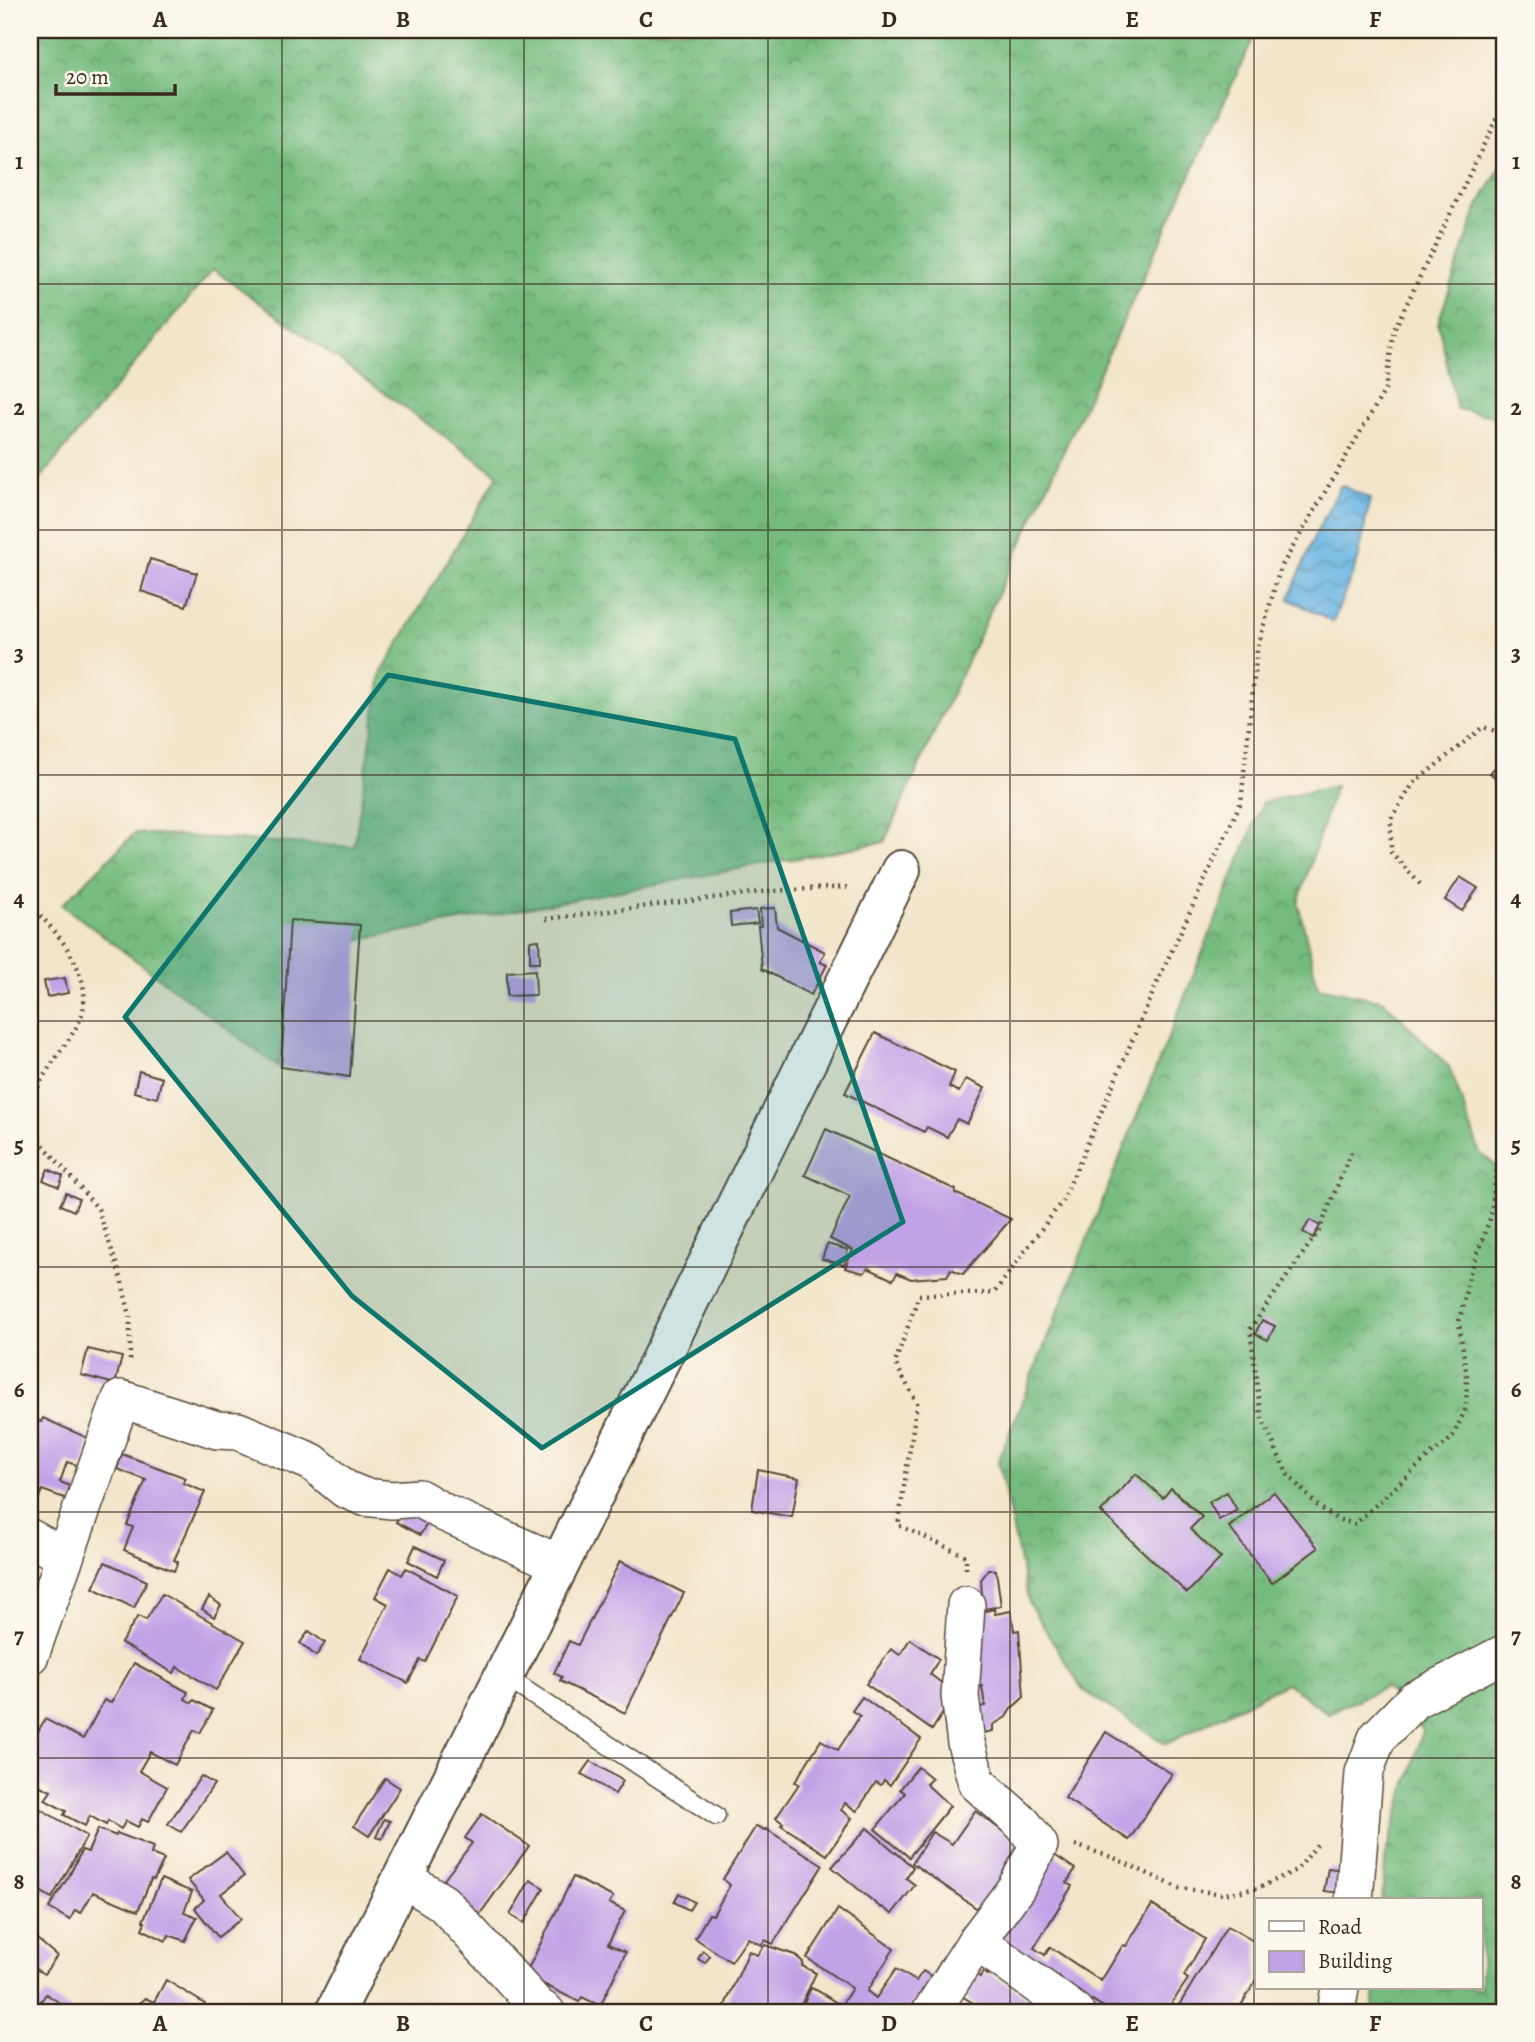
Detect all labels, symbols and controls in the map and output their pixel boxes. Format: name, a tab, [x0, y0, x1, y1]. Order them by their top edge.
text: A	[152, 4, 168, 35]
text: B	[396, 4, 410, 35]
text: C	[639, 4, 653, 35]
text: D	[881, 4, 897, 35]
text: E	[1125, 4, 1139, 35]
text: F	[1369, 4, 1382, 35]
scale bar	[56, 52, 175, 96]
text: 20 m	[66, 63, 109, 91]
text: 1	[15, 146, 23, 177]
text: 1	[1512, 146, 1520, 177]
text: 2	[13, 392, 25, 423]
text: 2	[1510, 392, 1522, 423]
text: 3	[14, 638, 24, 669]
text: 3	[1511, 638, 1521, 669]
text: 4	[14, 883, 25, 914]
text: 4	[1511, 883, 1522, 914]
text: 5	[14, 1129, 24, 1160]
text: 5	[1511, 1129, 1521, 1160]
text: 6	[14, 1374, 25, 1405]
text: 6	[1511, 1374, 1522, 1405]
text: 7	[14, 1620, 24, 1651]
text: 7	[1511, 1620, 1521, 1651]
text: 8	[13, 1866, 25, 1897]
text: 8	[1510, 1866, 1522, 1897]
legend	[1255, 1898, 1482, 1990]
text: Road	[1318, 1913, 1362, 1941]
text: Building	[1318, 1947, 1393, 1975]
text: A	[152, 2008, 168, 2039]
text: B	[396, 2008, 410, 2039]
text: C	[639, 2008, 653, 2039]
text: D	[881, 2008, 897, 2039]
text: E	[1125, 2008, 1139, 2039]
text: F	[1369, 2008, 1382, 2039]

